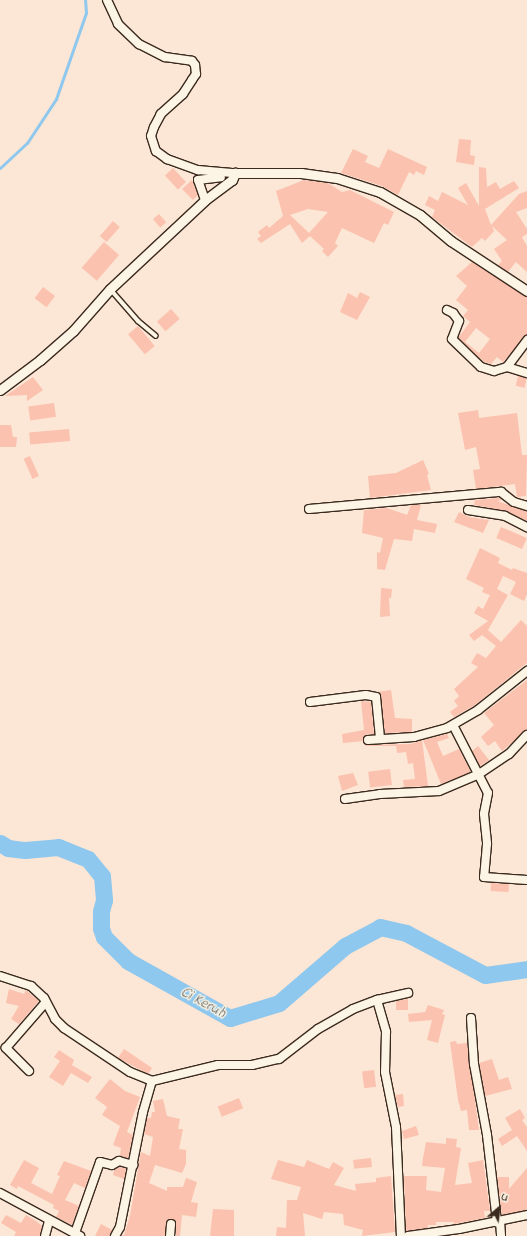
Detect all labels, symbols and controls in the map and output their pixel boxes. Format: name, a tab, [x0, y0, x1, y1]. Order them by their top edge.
water label: Ci Keruh	[177, 983, 229, 1023]
north arrow	[479, 1188, 519, 1228]
text: U	[498, 1189, 511, 1206]

